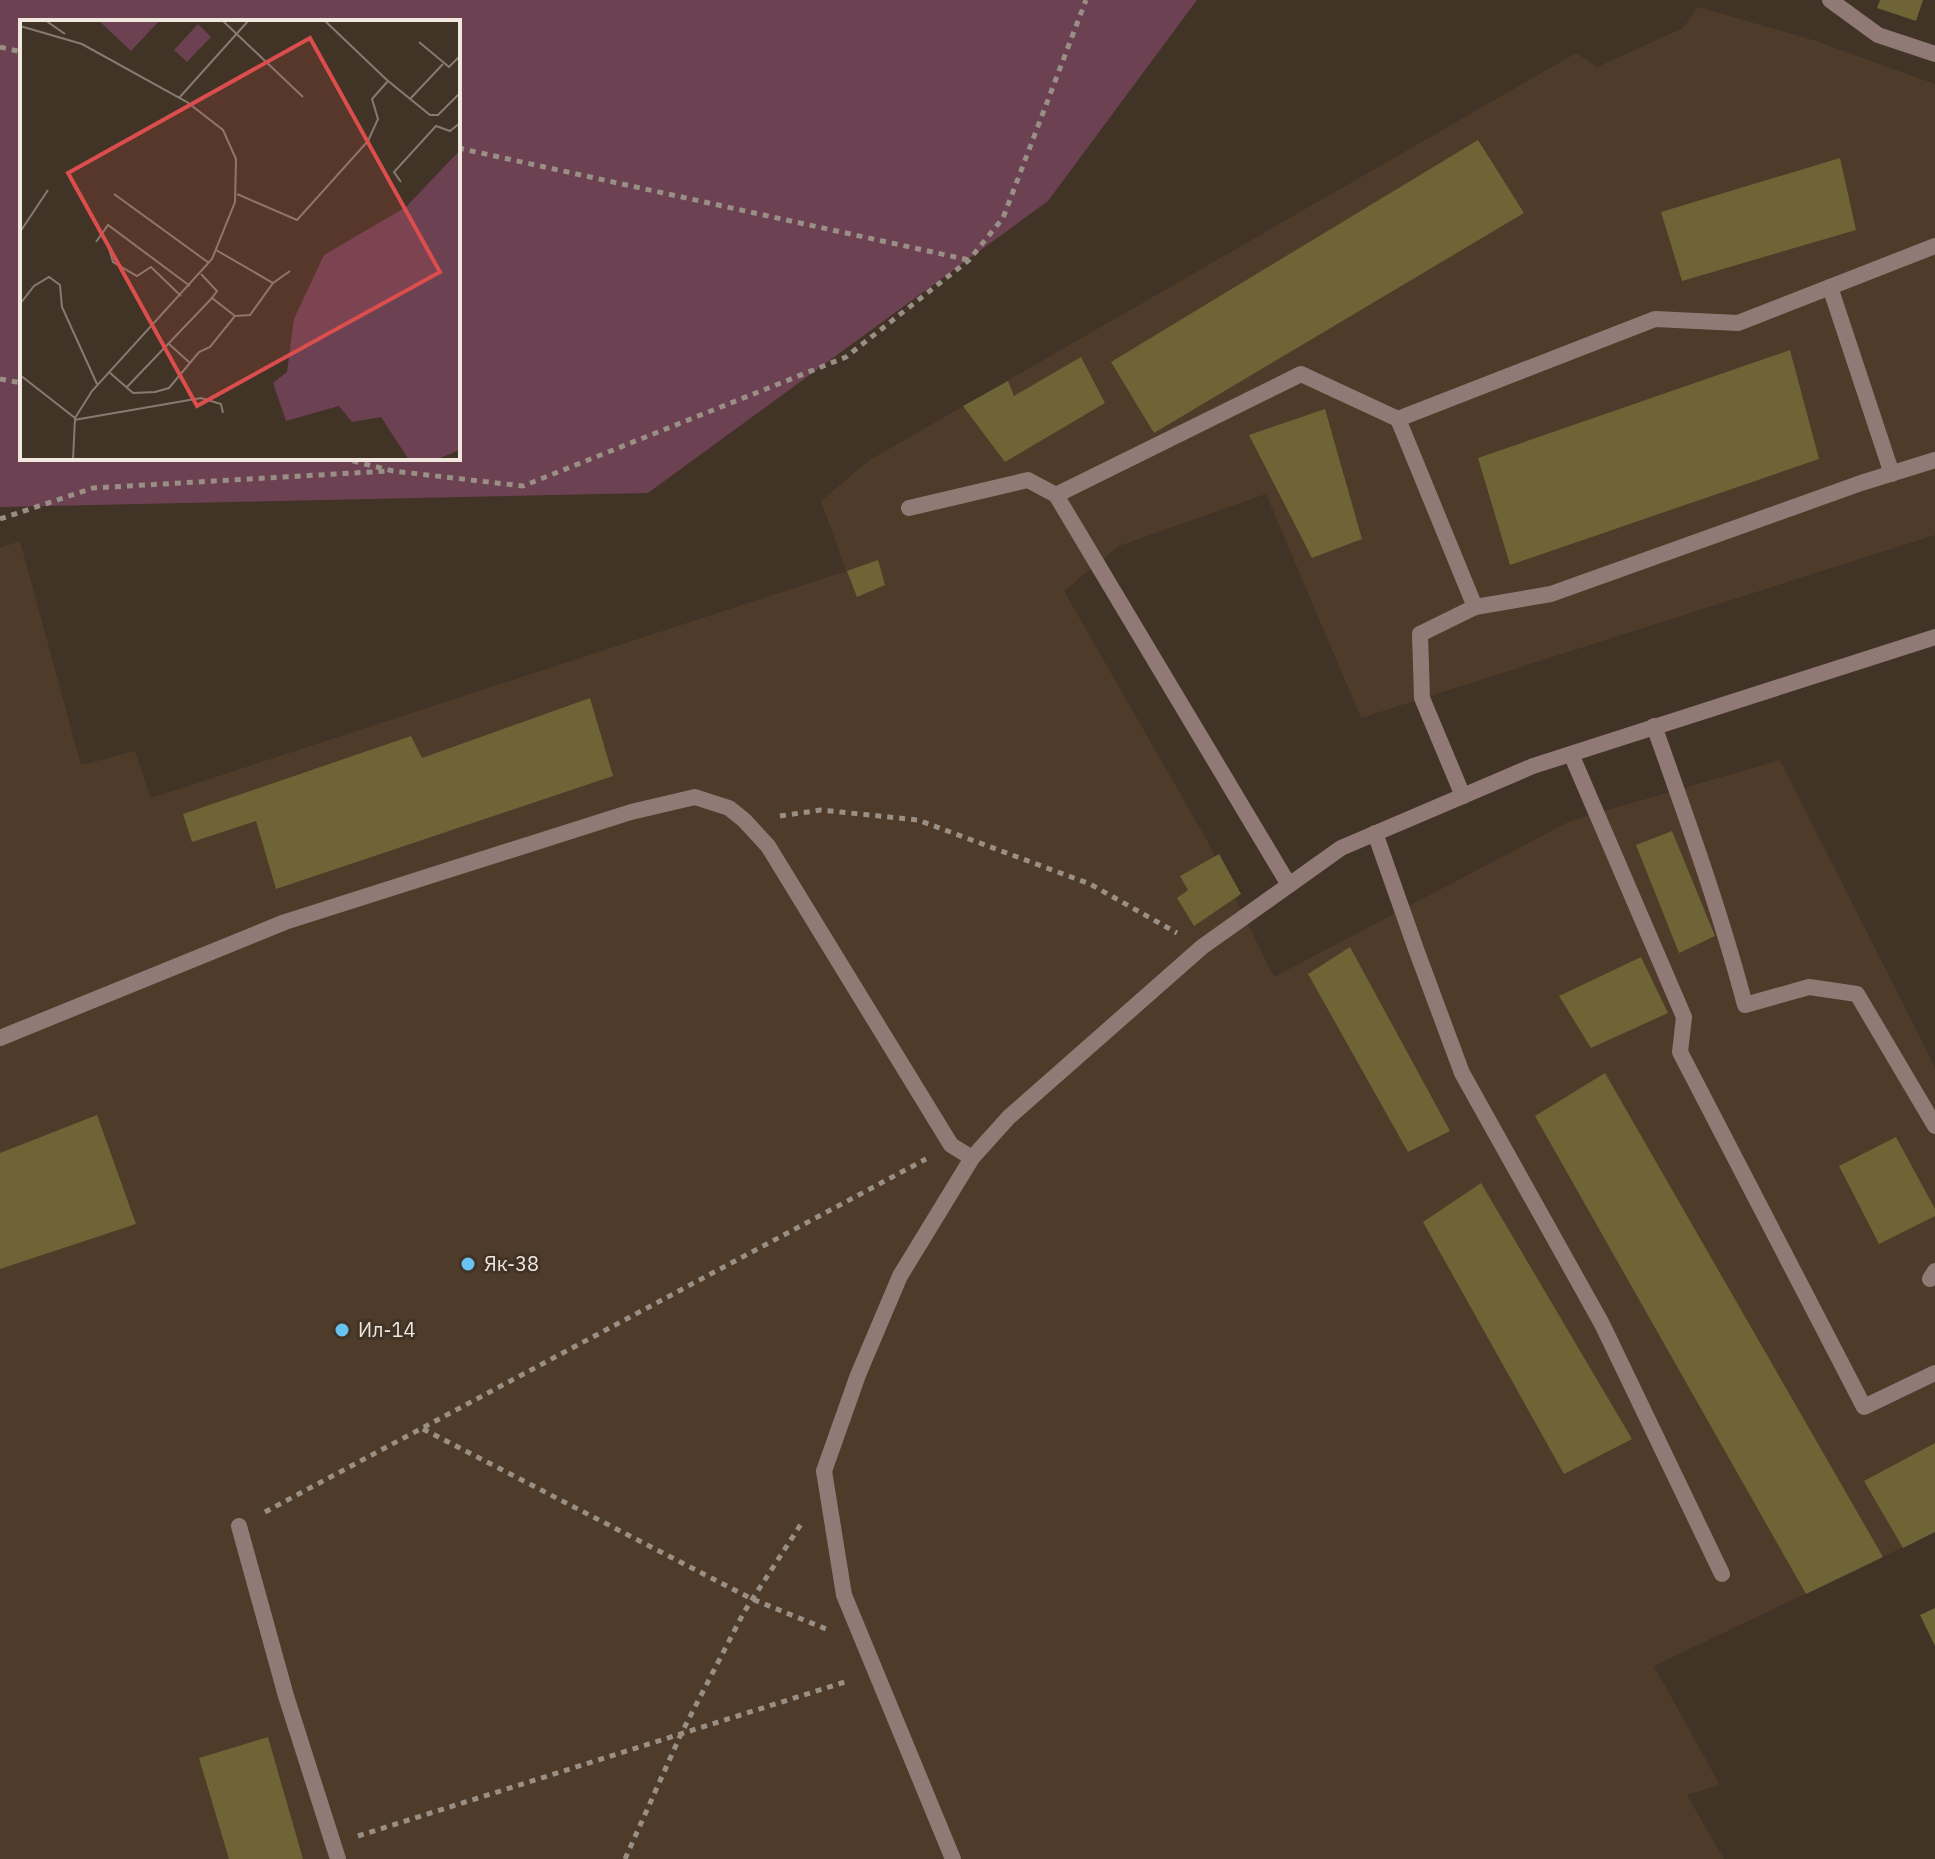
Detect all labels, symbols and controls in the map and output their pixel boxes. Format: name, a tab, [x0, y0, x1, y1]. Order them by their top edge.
inset map	[20, 20, 460, 460]
place label: Як-38	[484, 1250, 539, 1277]
marker: Як-38	[459, 1255, 477, 1273]
place label: Ил-14	[358, 1316, 415, 1343]
marker: Ил-14	[333, 1321, 351, 1339]

